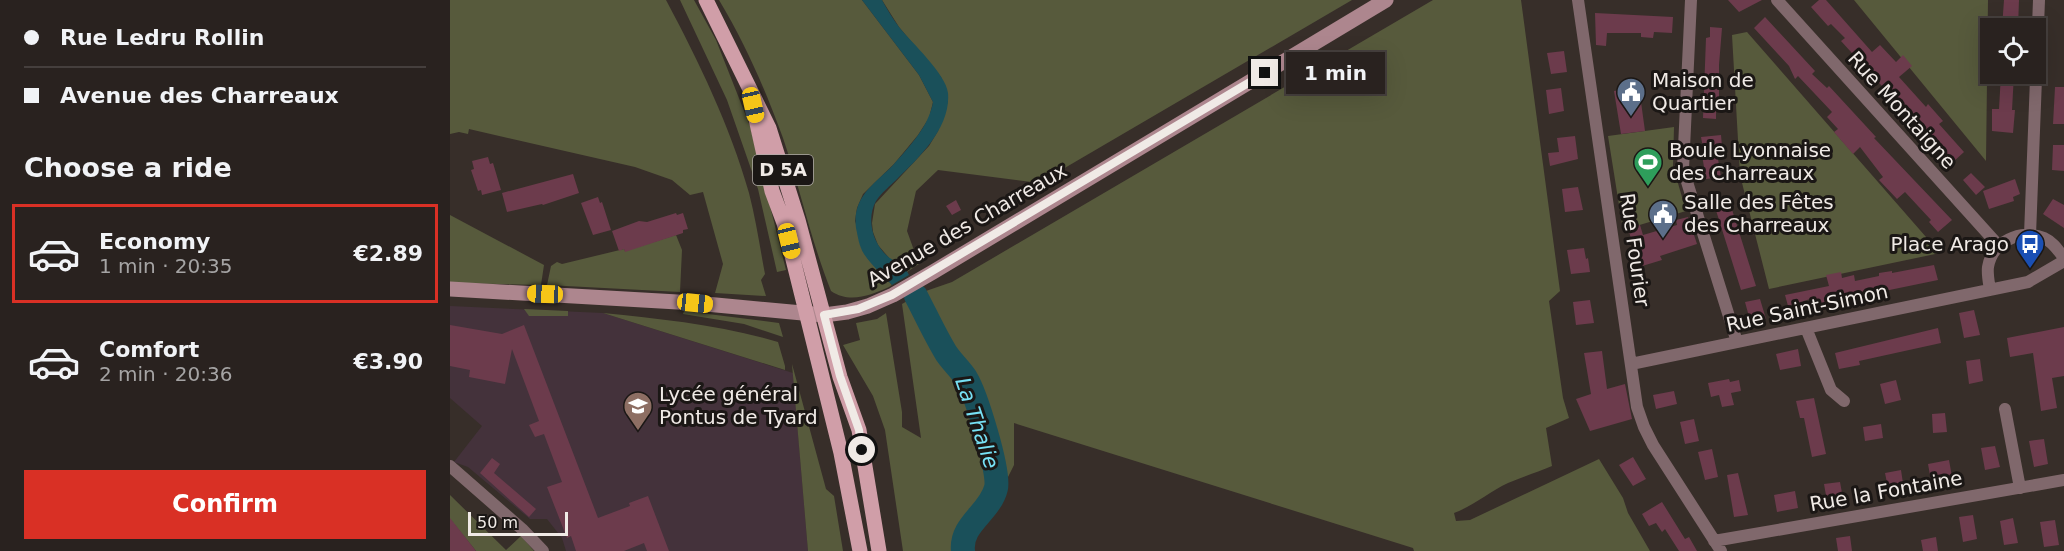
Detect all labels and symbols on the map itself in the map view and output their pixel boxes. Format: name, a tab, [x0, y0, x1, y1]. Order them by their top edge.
street label: Rue Montaigne	[1843, 46, 1961, 174]
callout: 1 min	[1286, 52, 1385, 94]
route end	[1251, 59, 1278, 86]
place label: Maison de Quartier	[1652, 68, 1754, 115]
public building icon: Maison de Quartier	[1615, 76, 1647, 118]
car	[740, 85, 766, 125]
place label: Boule Lyonnaise des Charreaux	[1669, 138, 1831, 185]
sports icon: Boule Lyonnaise des Charreaux	[1632, 146, 1664, 188]
road number: D 5A	[753, 155, 813, 185]
street label: Avenue des Charreaux	[863, 158, 1071, 292]
place label: Salle des Fêtes des Charreaux	[1684, 190, 1834, 237]
street label: Rue Fourier	[1615, 192, 1655, 309]
public building icon: Salle des Fêtes des Charreaux	[1647, 198, 1679, 240]
car	[776, 221, 802, 261]
bus stop icon: Place Arago	[2014, 228, 2046, 270]
place label: Place Arago	[1890, 232, 2009, 256]
street label: Rue Saint-Simon	[1724, 279, 1890, 337]
car	[527, 284, 563, 304]
car	[676, 292, 714, 314]
water label: La Thalie	[950, 374, 1004, 472]
place label: Lycée général Pontus de Tyard	[659, 382, 818, 429]
school or university icon: Lycée général Pontus de Tyard	[622, 390, 654, 432]
route start	[848, 436, 875, 463]
street label: Rue la Fontaine	[1808, 466, 1964, 516]
scale bar	[468, 509, 568, 536]

